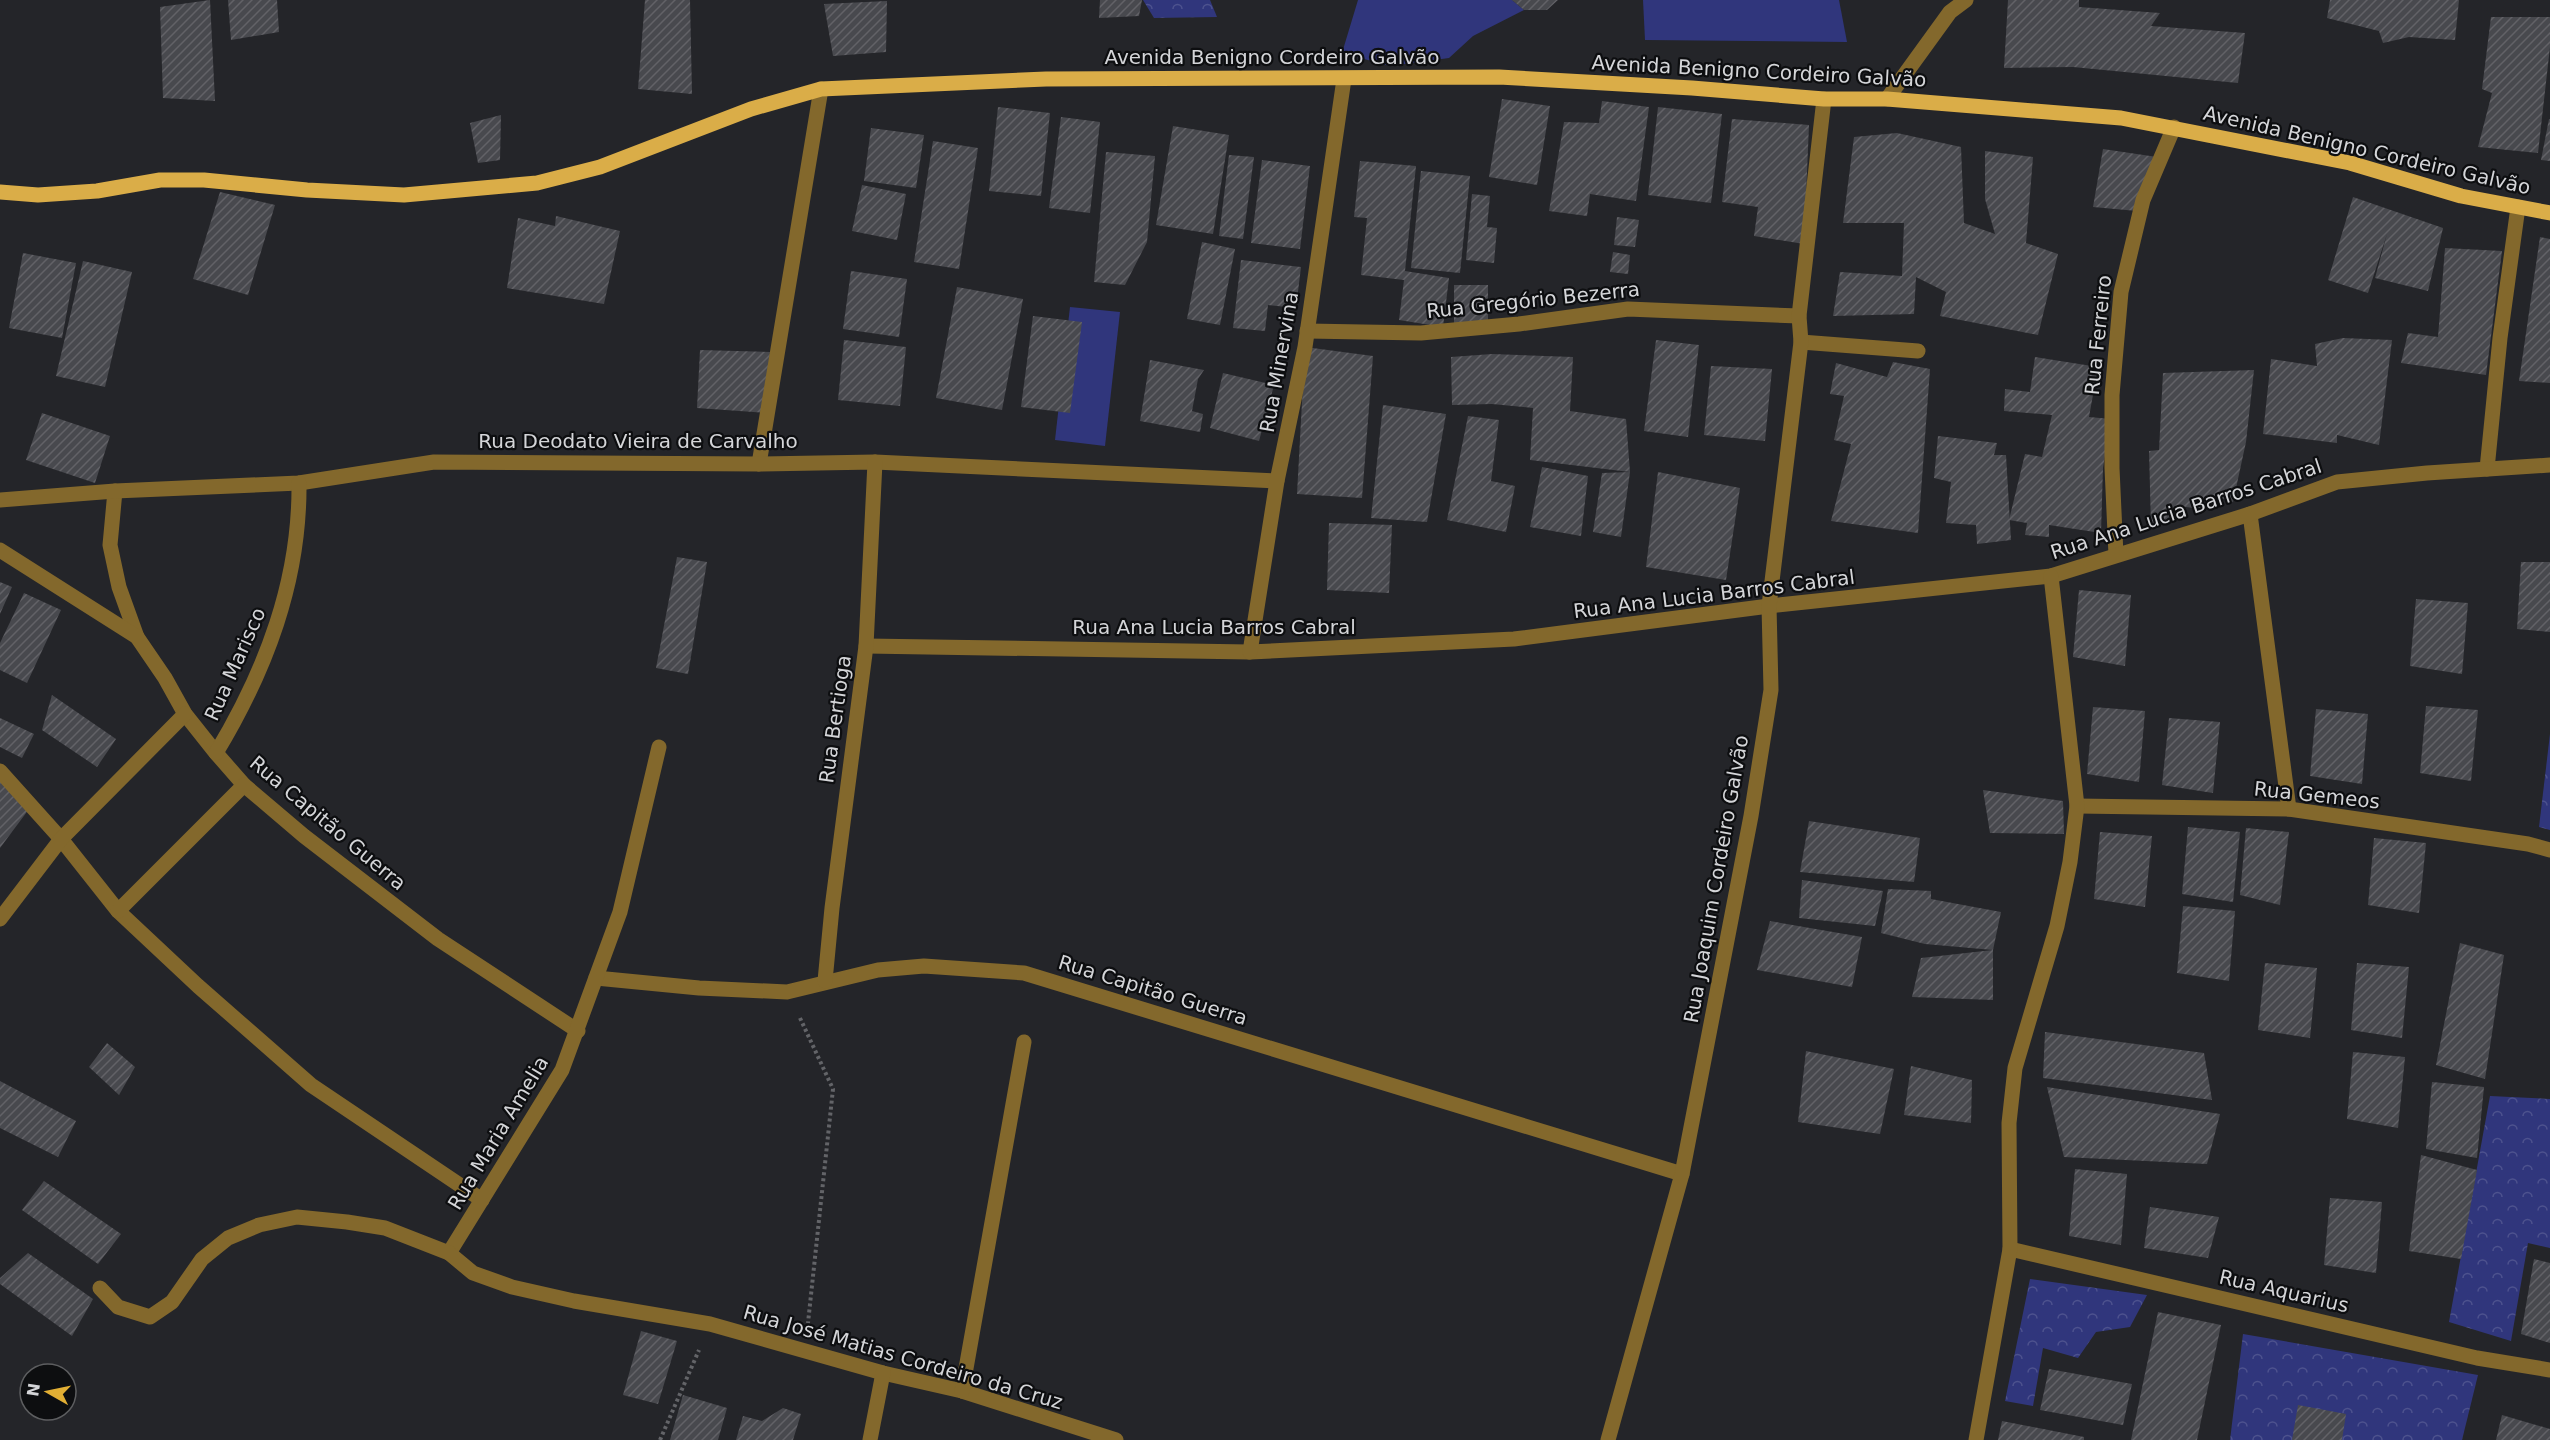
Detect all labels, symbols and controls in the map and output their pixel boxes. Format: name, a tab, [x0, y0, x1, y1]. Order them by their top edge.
street label: Avenida Benigno Cordeiro Galvão	[1104, 45, 1440, 69]
street label: Avenida Benigno Cordeiro Galvão	[1591, 50, 1927, 92]
street label: Avenida Benigno Cordeiro Galvão	[2201, 101, 2533, 199]
street label: Rua Ferreiro	[2080, 274, 2116, 396]
street label: Rua Gregório Bezerra	[1425, 277, 1641, 323]
street label: Rua Minervina	[1255, 290, 1303, 434]
street label: Rua Deodato Vieira de Carvalho	[478, 429, 798, 453]
street label: Rua Ana Lucia Barros Cabral	[2047, 454, 2325, 564]
street label: Rua Ana Lucia Barros Cabral	[1572, 565, 1856, 623]
street label: Rua Marisco	[199, 604, 271, 724]
street label: Rua Ana Lucia Barros Cabral	[1072, 615, 1356, 639]
street label: Rua Bertioga	[814, 653, 856, 785]
street label: Rua Joaquim Cordeiro Galvão	[1679, 733, 1753, 1025]
street label: Rua Capitão Guerra	[245, 751, 411, 895]
street label: Rua Gemeos	[2253, 776, 2381, 814]
street label: Rua Capitão Guerra	[1056, 950, 1250, 1030]
street label: Rua Maria Amelia	[443, 1052, 553, 1214]
street label: Rua Aquarius	[2217, 1264, 2351, 1318]
street label: Rua José Matias Cordeiro da Cruz	[741, 1300, 1065, 1414]
north arrow	[18, 1362, 78, 1422]
text: N	[23, 1382, 44, 1398]

